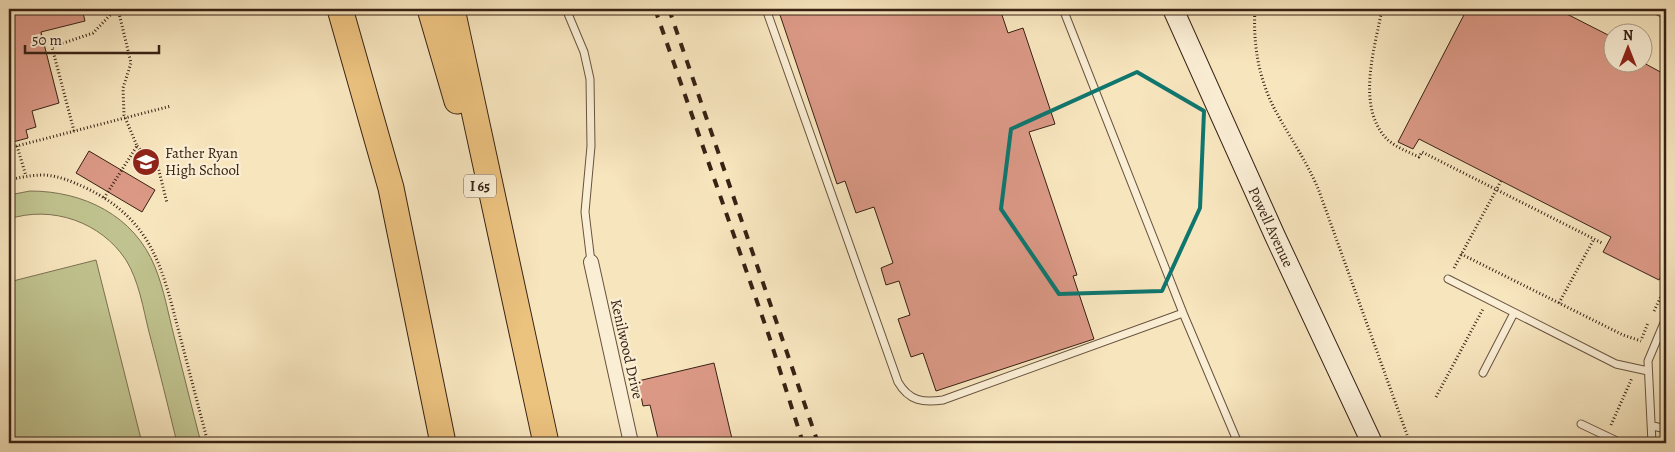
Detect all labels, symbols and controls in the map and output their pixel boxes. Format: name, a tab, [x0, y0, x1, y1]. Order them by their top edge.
scale bar	[25, 22, 159, 54]
north arrow	[1602, 22, 1652, 72]
text: N	[1623, 26, 1633, 45]
text: 50 m	[32, 30, 62, 50]
place label: Father Ryan High School	[165, 143, 240, 180]
school or university icon: Father Ryan High School	[131, 147, 161, 177]
road number: I 65	[464, 175, 496, 198]
street label: Powell Avenue	[1244, 183, 1299, 271]
street label: Kenilwood Drive	[606, 297, 648, 401]

